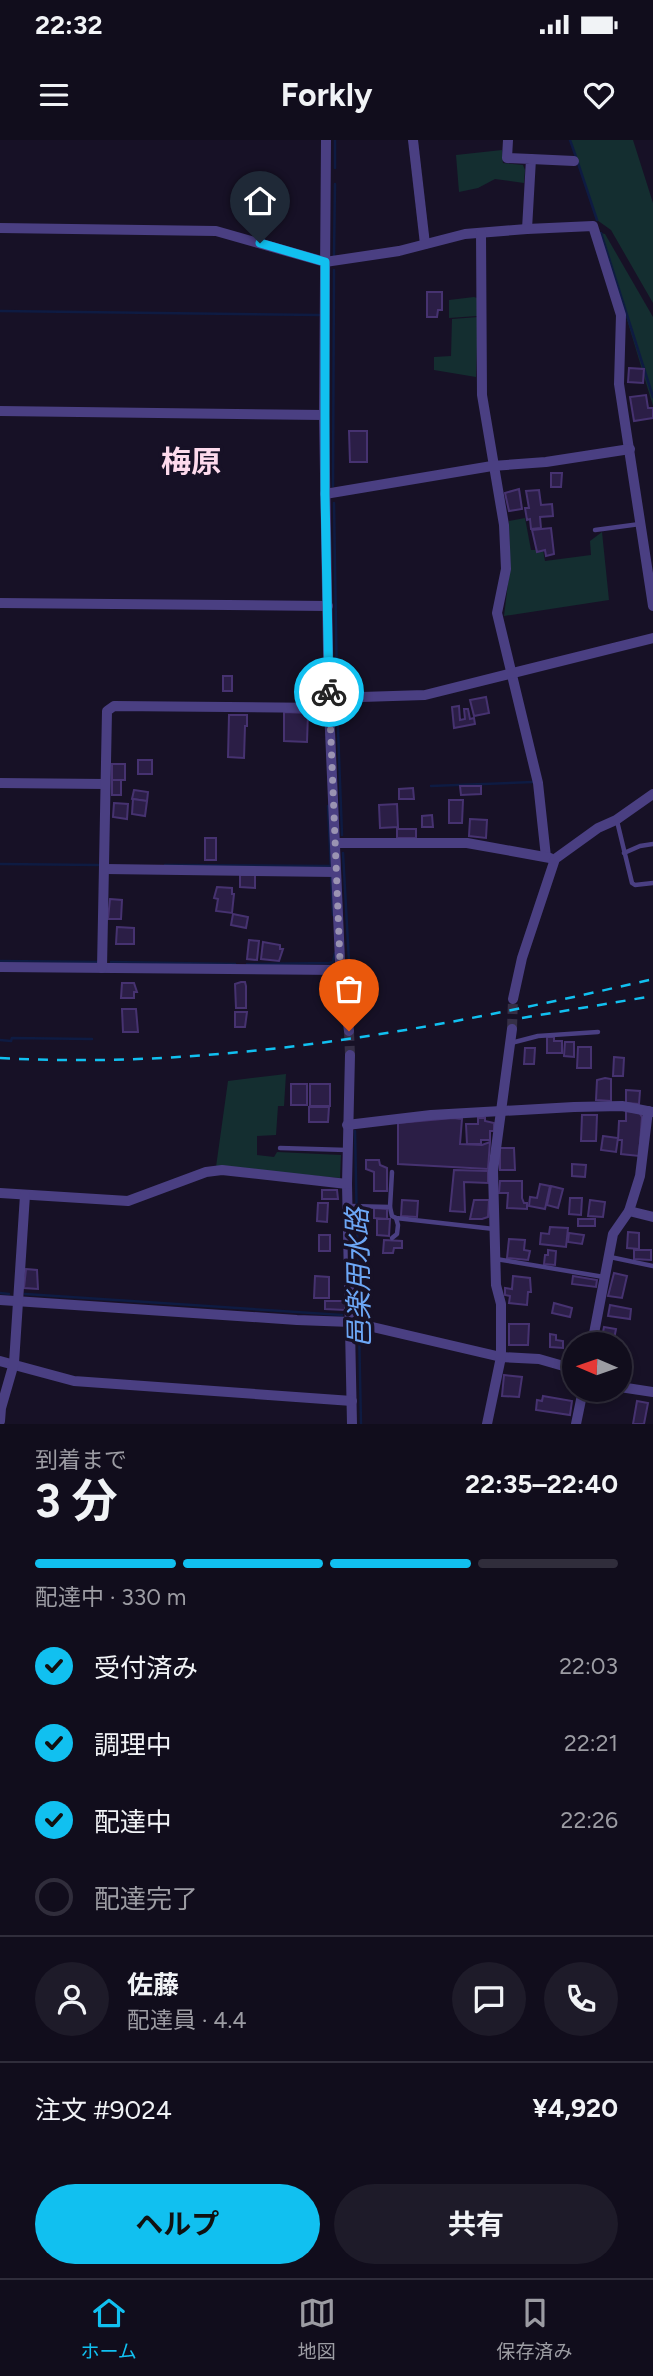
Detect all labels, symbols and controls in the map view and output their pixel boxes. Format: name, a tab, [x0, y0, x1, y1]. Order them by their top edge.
text: 22:32	[35, 9, 102, 41]
icon: menu	[35, 76, 73, 114]
text: Forkly	[281, 76, 372, 114]
icon: heart	[580, 76, 618, 114]
pin	[230, 171, 290, 243]
icon: home	[241, 182, 279, 220]
district label: 梅原	[161, 443, 221, 480]
courier	[294, 657, 364, 727]
icon: bike	[310, 673, 348, 711]
pin	[319, 959, 379, 1031]
icon: bag	[330, 970, 368, 1008]
water label: 邑楽用水路	[340, 1206, 376, 1348]
north arrow	[562, 1332, 632, 1402]
map controls	[562, 1332, 632, 1402]
text: 到着まで	[35, 1446, 127, 1474]
text: 22:35–22:40	[465, 1468, 618, 1500]
text: 3 分	[35, 1473, 118, 1529]
text: 配達中 · 330 m	[35, 1583, 186, 1611]
icon: check	[35, 1647, 73, 1685]
text: 受付済み	[94, 1652, 198, 1684]
text: 22:03	[559, 1652, 618, 1680]
icon: check	[35, 1724, 73, 1762]
text: 調理中	[94, 1729, 172, 1761]
text: 22:21	[564, 1729, 618, 1757]
icon: check	[35, 1801, 73, 1839]
text: 配達中	[94, 1806, 172, 1838]
text: 22:26	[561, 1806, 618, 1834]
text: 配達完了	[94, 1883, 198, 1915]
button: person	[35, 1962, 109, 2036]
button: chat	[452, 1962, 526, 2036]
button: phone	[544, 1962, 618, 2036]
text: 佐藤	[127, 1969, 179, 2001]
text: 配達員 · 4.4	[127, 2006, 247, 2034]
text: ¥4,920	[532, 2092, 618, 2124]
text: 注文 #9024	[35, 2094, 172, 2126]
button: ヘルプ	[35, 2184, 320, 2264]
button: 共有	[334, 2184, 618, 2264]
tab: ホーム	[80, 2294, 137, 2363]
tab: 地図	[298, 2294, 336, 2363]
tab: 保存済み	[497, 2294, 573, 2363]

